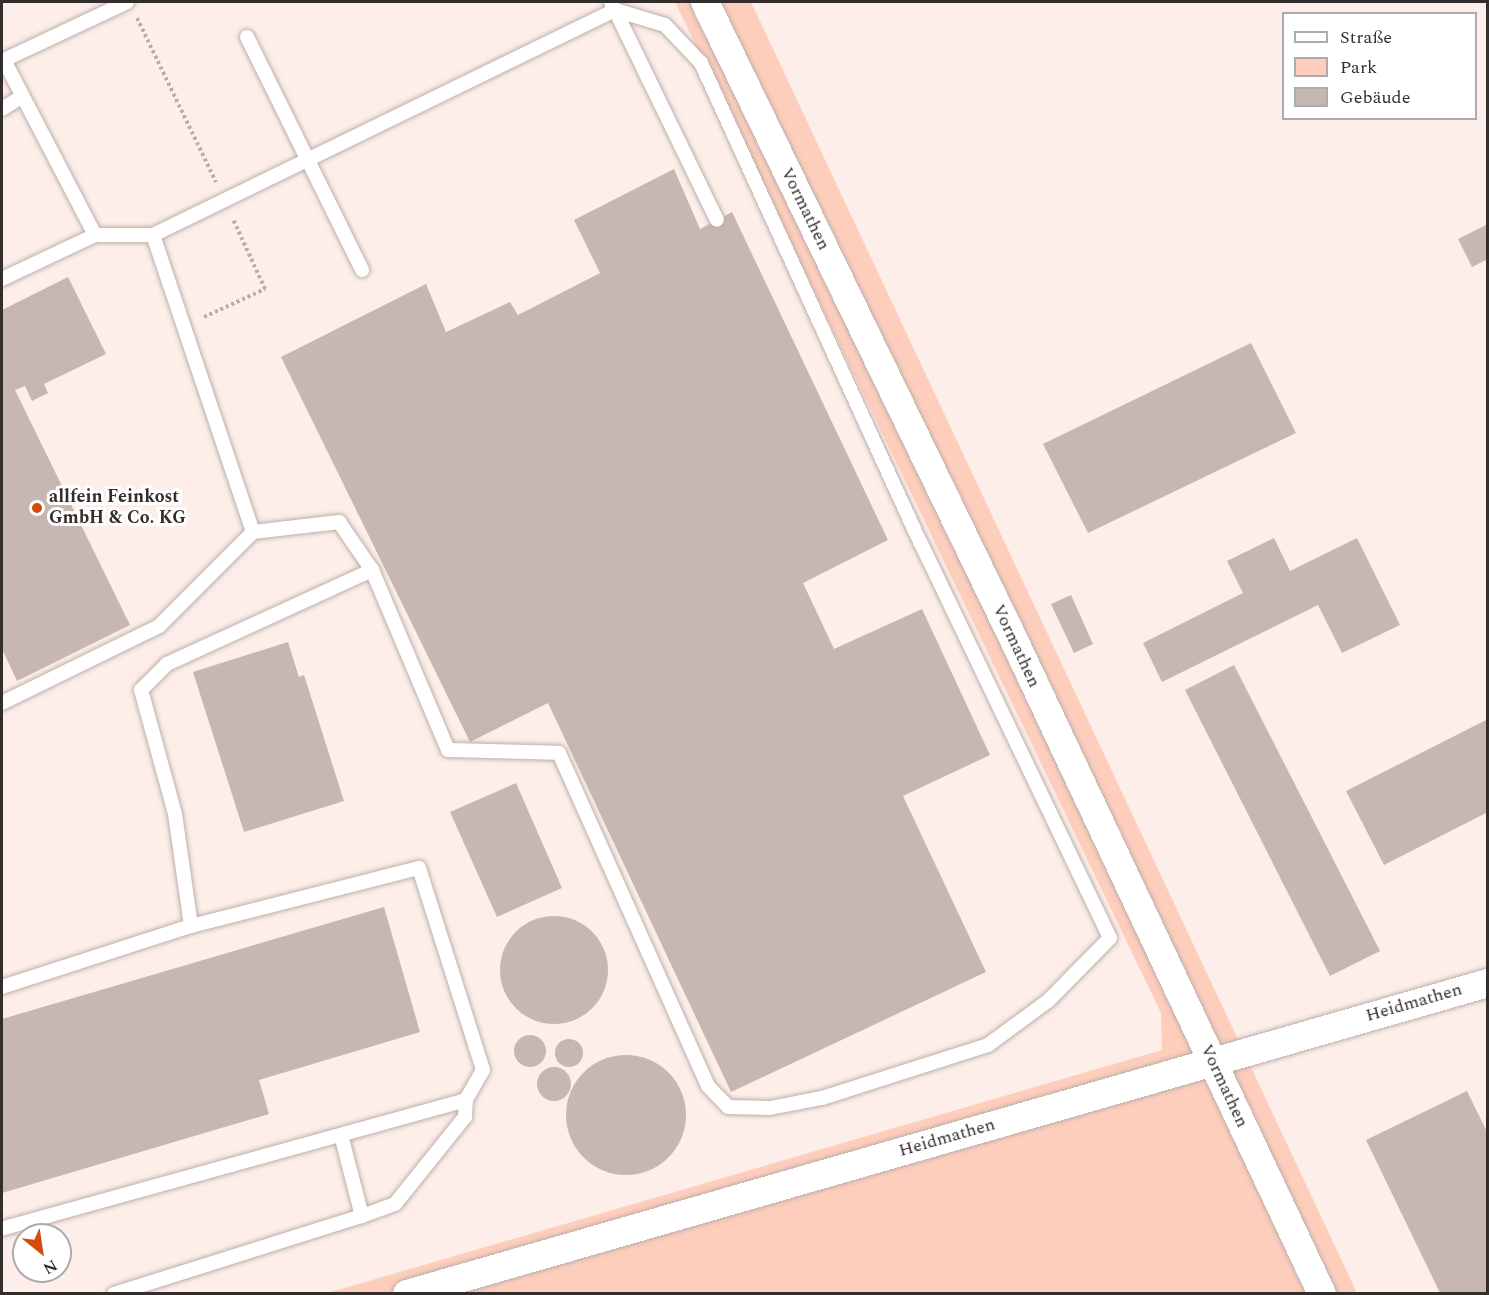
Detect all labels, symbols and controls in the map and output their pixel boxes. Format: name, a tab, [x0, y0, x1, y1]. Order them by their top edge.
legend	[1282, 12, 1477, 120]
text: Straße	[1340, 24, 1392, 51]
text: Park	[1340, 54, 1377, 81]
text: Gebäude	[1340, 84, 1410, 111]
street label: Vormathen	[776, 164, 834, 254]
place label: allfein Feinkost GmbH & Co. KG	[49, 487, 186, 530]
marker: allfein Feinkost GmbH & Co. KG	[30, 501, 44, 515]
street label: Vormathen	[987, 601, 1045, 691]
street label: Heidmathen	[1363, 979, 1465, 1027]
street label: Vormathen	[1195, 1041, 1253, 1131]
street label: Heidmathen	[896, 1114, 998, 1162]
north arrow	[12, 1223, 72, 1283]
text: N	[38, 1253, 62, 1281]

